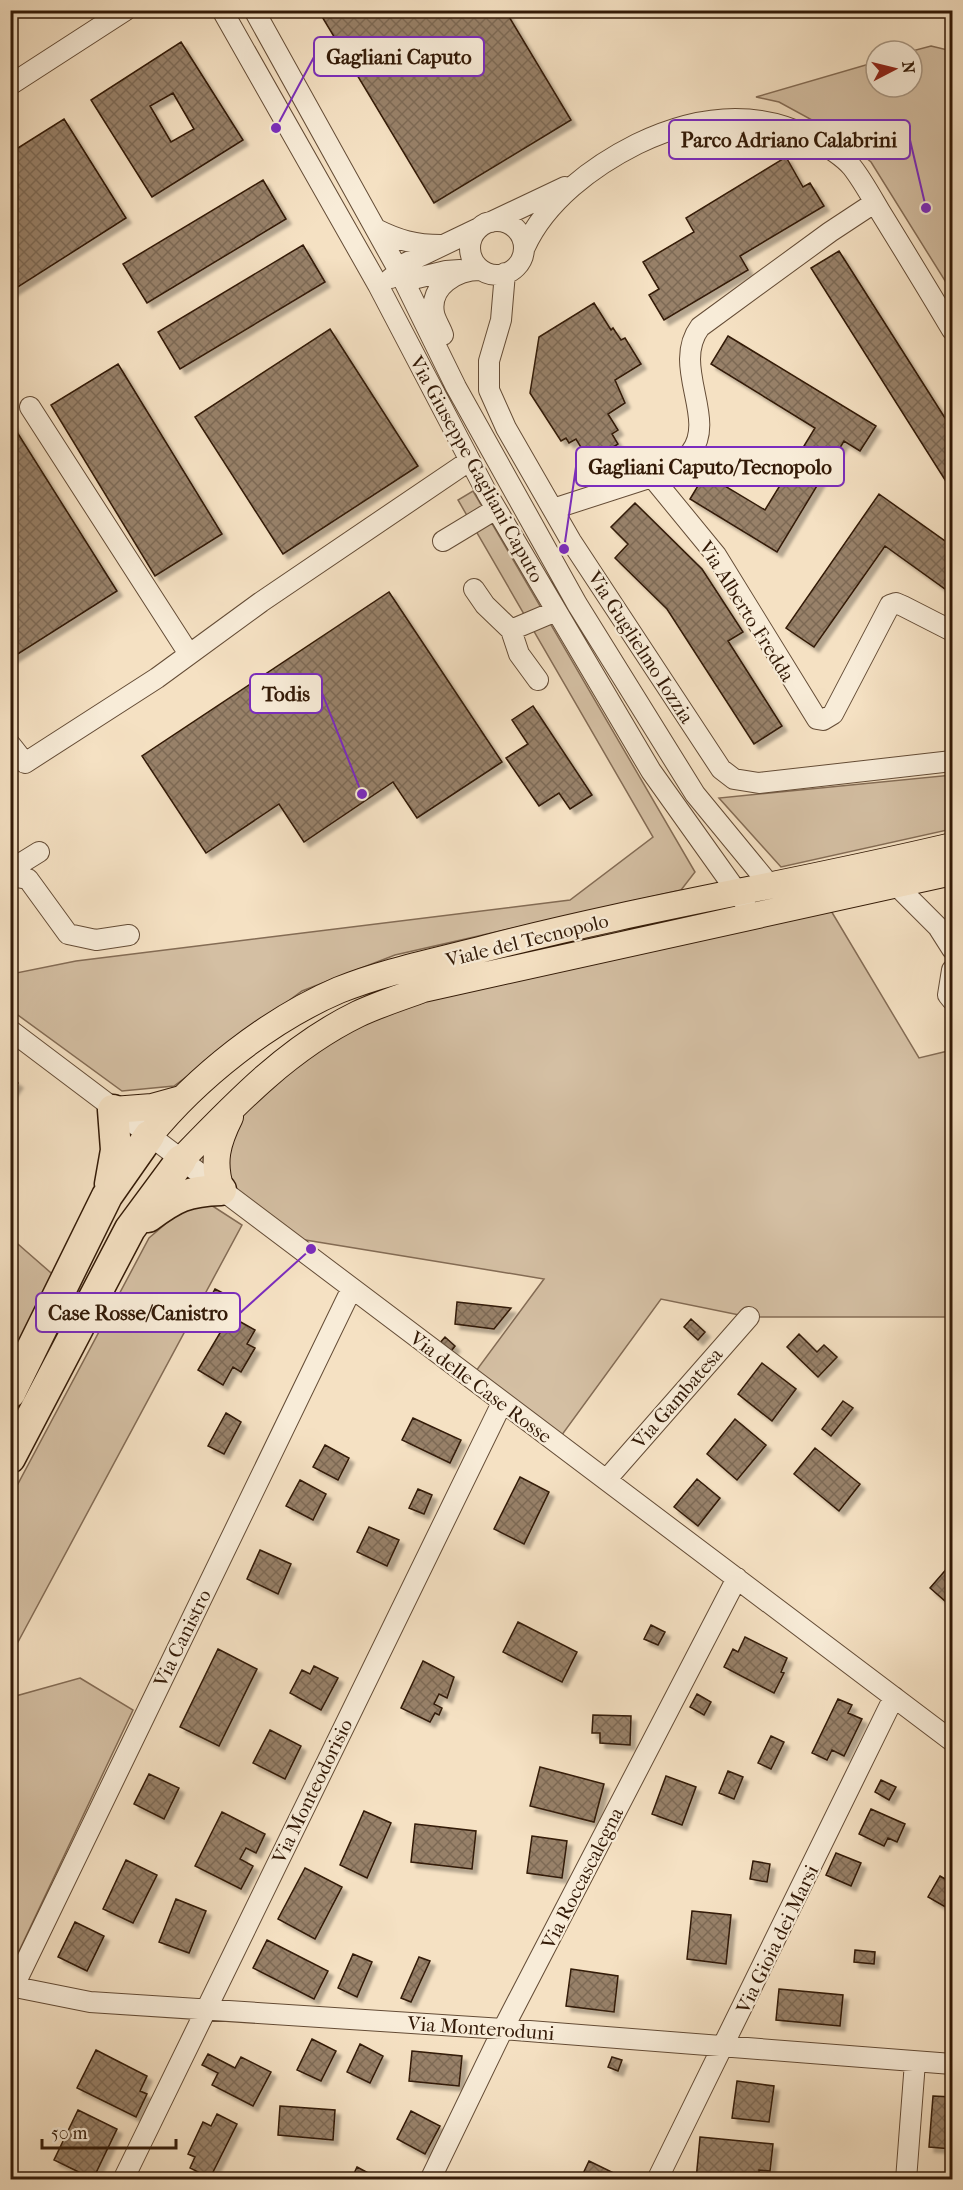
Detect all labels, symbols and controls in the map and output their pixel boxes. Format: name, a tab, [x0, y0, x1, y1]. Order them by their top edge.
callout: Gagliani Caputo	[314, 37, 484, 76]
north arrow	[864, 39, 924, 99]
text: Gagliani Caputo	[326, 45, 472, 69]
text: N	[898, 60, 919, 75]
callout: Parco Adriano Calabrini	[669, 120, 910, 159]
text: Parco Adriano Calabrini	[681, 128, 898, 152]
street label: Via Giuseppe Gagliani Caputo	[404, 351, 549, 586]
callout: Gagliani Caputo/Tecnopolo	[576, 447, 844, 486]
text: Gagliani Caputo/Tecnopolo	[588, 455, 832, 479]
street label: Via Alberto Fredda	[694, 536, 799, 686]
street label: Via Guglielmo Iozzia	[582, 566, 699, 728]
callout: Todis	[250, 674, 322, 713]
text: Todis	[261, 682, 310, 706]
street label: Viale del Tecnopolo	[442, 909, 611, 972]
callout: Case Rosse/Canistro	[36, 1293, 240, 1332]
text: Case Rosse/Canistro	[48, 1301, 228, 1325]
street label: Via delle Case Rosse	[404, 1326, 556, 1448]
street label: Via Gambatesa	[627, 1343, 728, 1454]
street label: Via Canistro	[149, 1586, 216, 1692]
street label: Via Monteodorisio	[267, 1715, 357, 1868]
street label: Via Roccascalegna	[536, 1803, 628, 1954]
street label: Via Gioia dei Marsi	[731, 1861, 823, 2018]
street label: Via Monteroduni	[406, 2012, 555, 2045]
scale bar	[42, 2112, 176, 2150]
text: 50 m	[51, 2123, 88, 2144]

